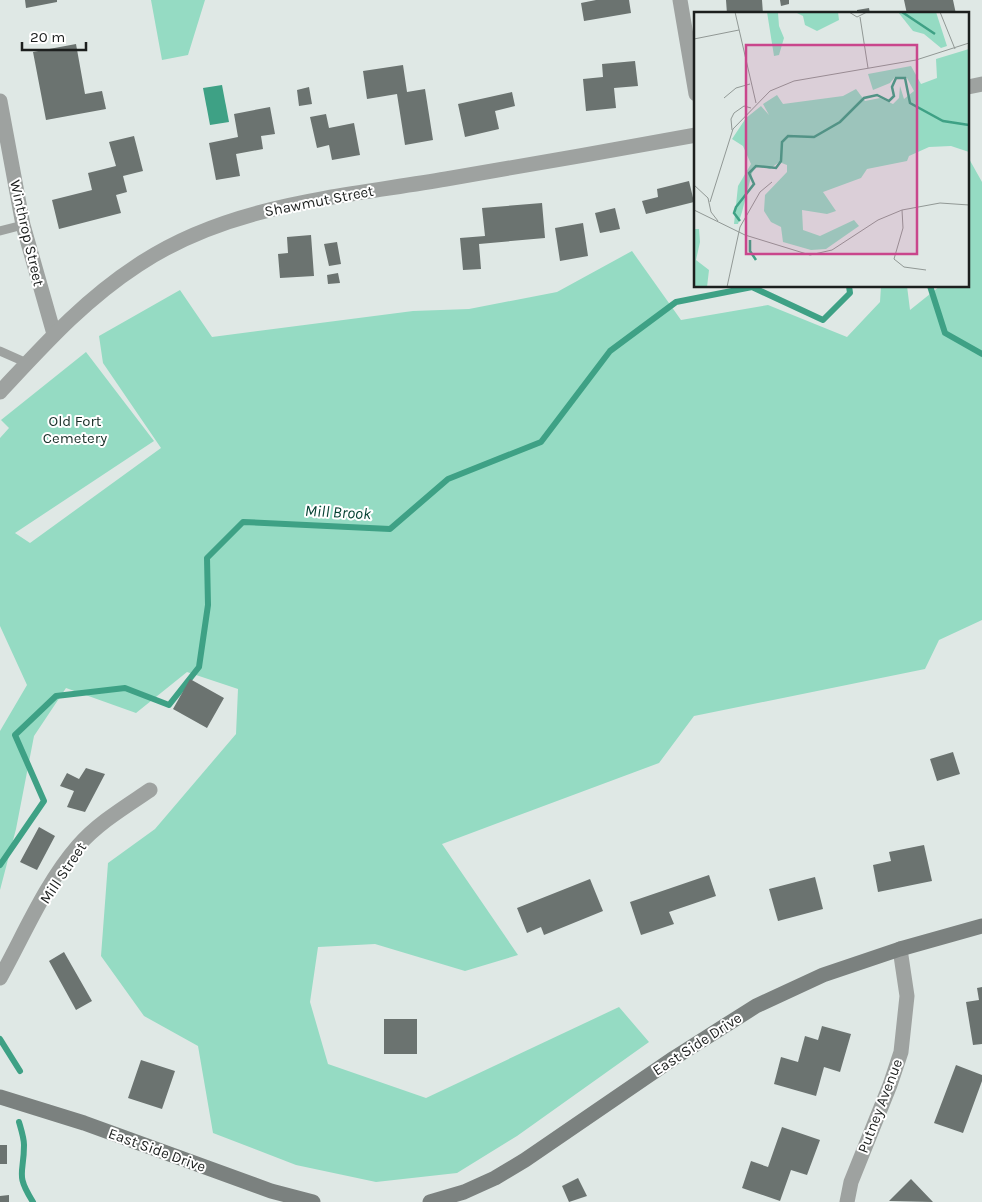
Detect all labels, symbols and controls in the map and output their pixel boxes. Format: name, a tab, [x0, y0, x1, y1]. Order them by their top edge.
inset map	[694, 12, 970, 288]
scale bar	[22, 20, 86, 52]
text: 20 m	[30, 28, 65, 46]
street label: Winthrop Street	[6, 178, 48, 288]
street label: Shawmut Street	[263, 182, 375, 220]
park label: Old Fort Cemetery	[43, 412, 107, 447]
water label: Mill Brook	[304, 501, 372, 523]
street label: Mill Street	[36, 839, 90, 907]
street label: East Side Drive	[649, 1009, 745, 1079]
street label: Putney Avenue	[854, 1056, 906, 1156]
street label: East Side Drive	[106, 1124, 208, 1176]

